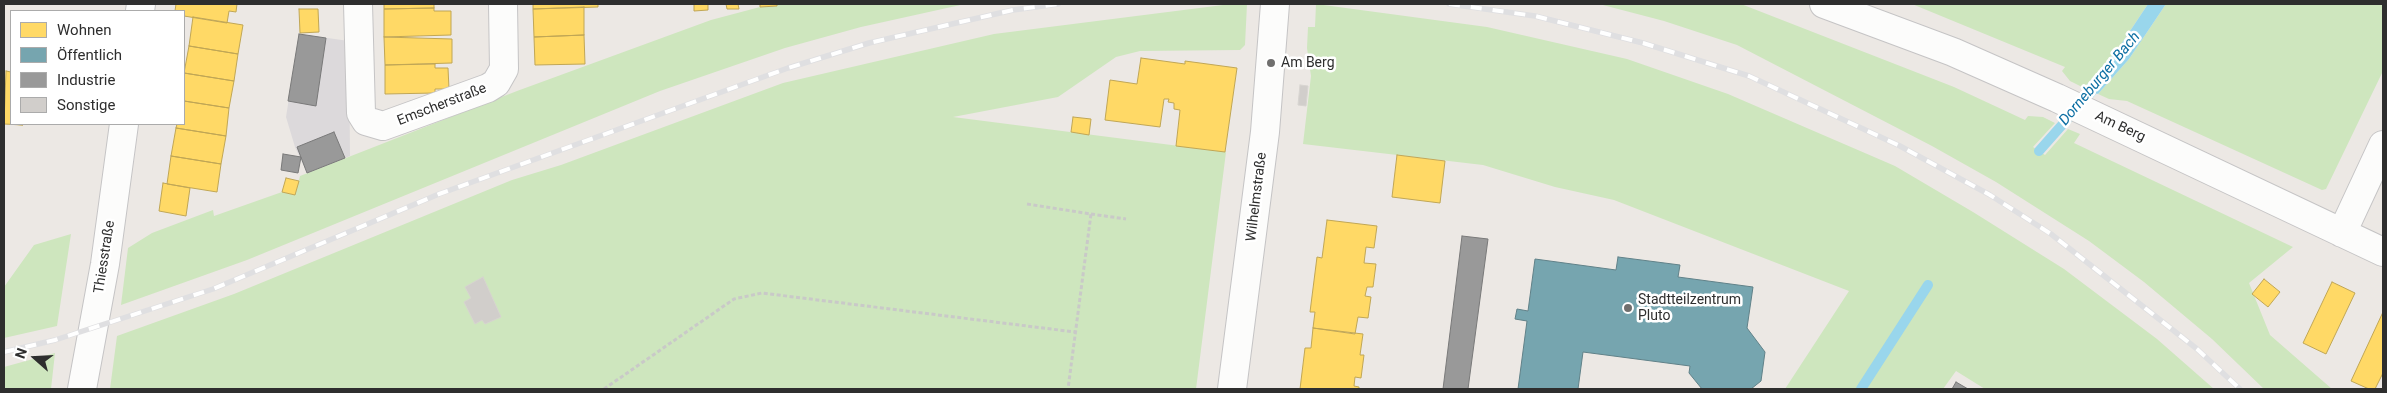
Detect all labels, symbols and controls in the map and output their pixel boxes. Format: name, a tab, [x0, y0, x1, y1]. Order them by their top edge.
legend	[10, 10, 185, 125]
text: Wohnen	[57, 21, 111, 39]
water label: Dorneburger Bach	[2056, 29, 2144, 129]
text: Öffentlich	[57, 46, 122, 64]
place label: Am Berg	[1281, 55, 1335, 71]
marker: Am Berg	[1265, 57, 1277, 69]
text: Industrie	[57, 71, 115, 89]
street label: Emscherstraße	[395, 80, 489, 130]
text: Sonstige	[57, 96, 115, 114]
street label: Am Berg	[2092, 108, 2148, 146]
street label: Wilhelmstraße	[1243, 151, 1271, 243]
street label: Thiesstraße	[91, 219, 119, 295]
place label: Stadtteilzentrum Pluto	[1638, 292, 1741, 324]
marker: Stadtteilzentrum Pluto	[1622, 302, 1634, 314]
north arrow	[10, 333, 60, 383]
text: N	[12, 346, 30, 360]

